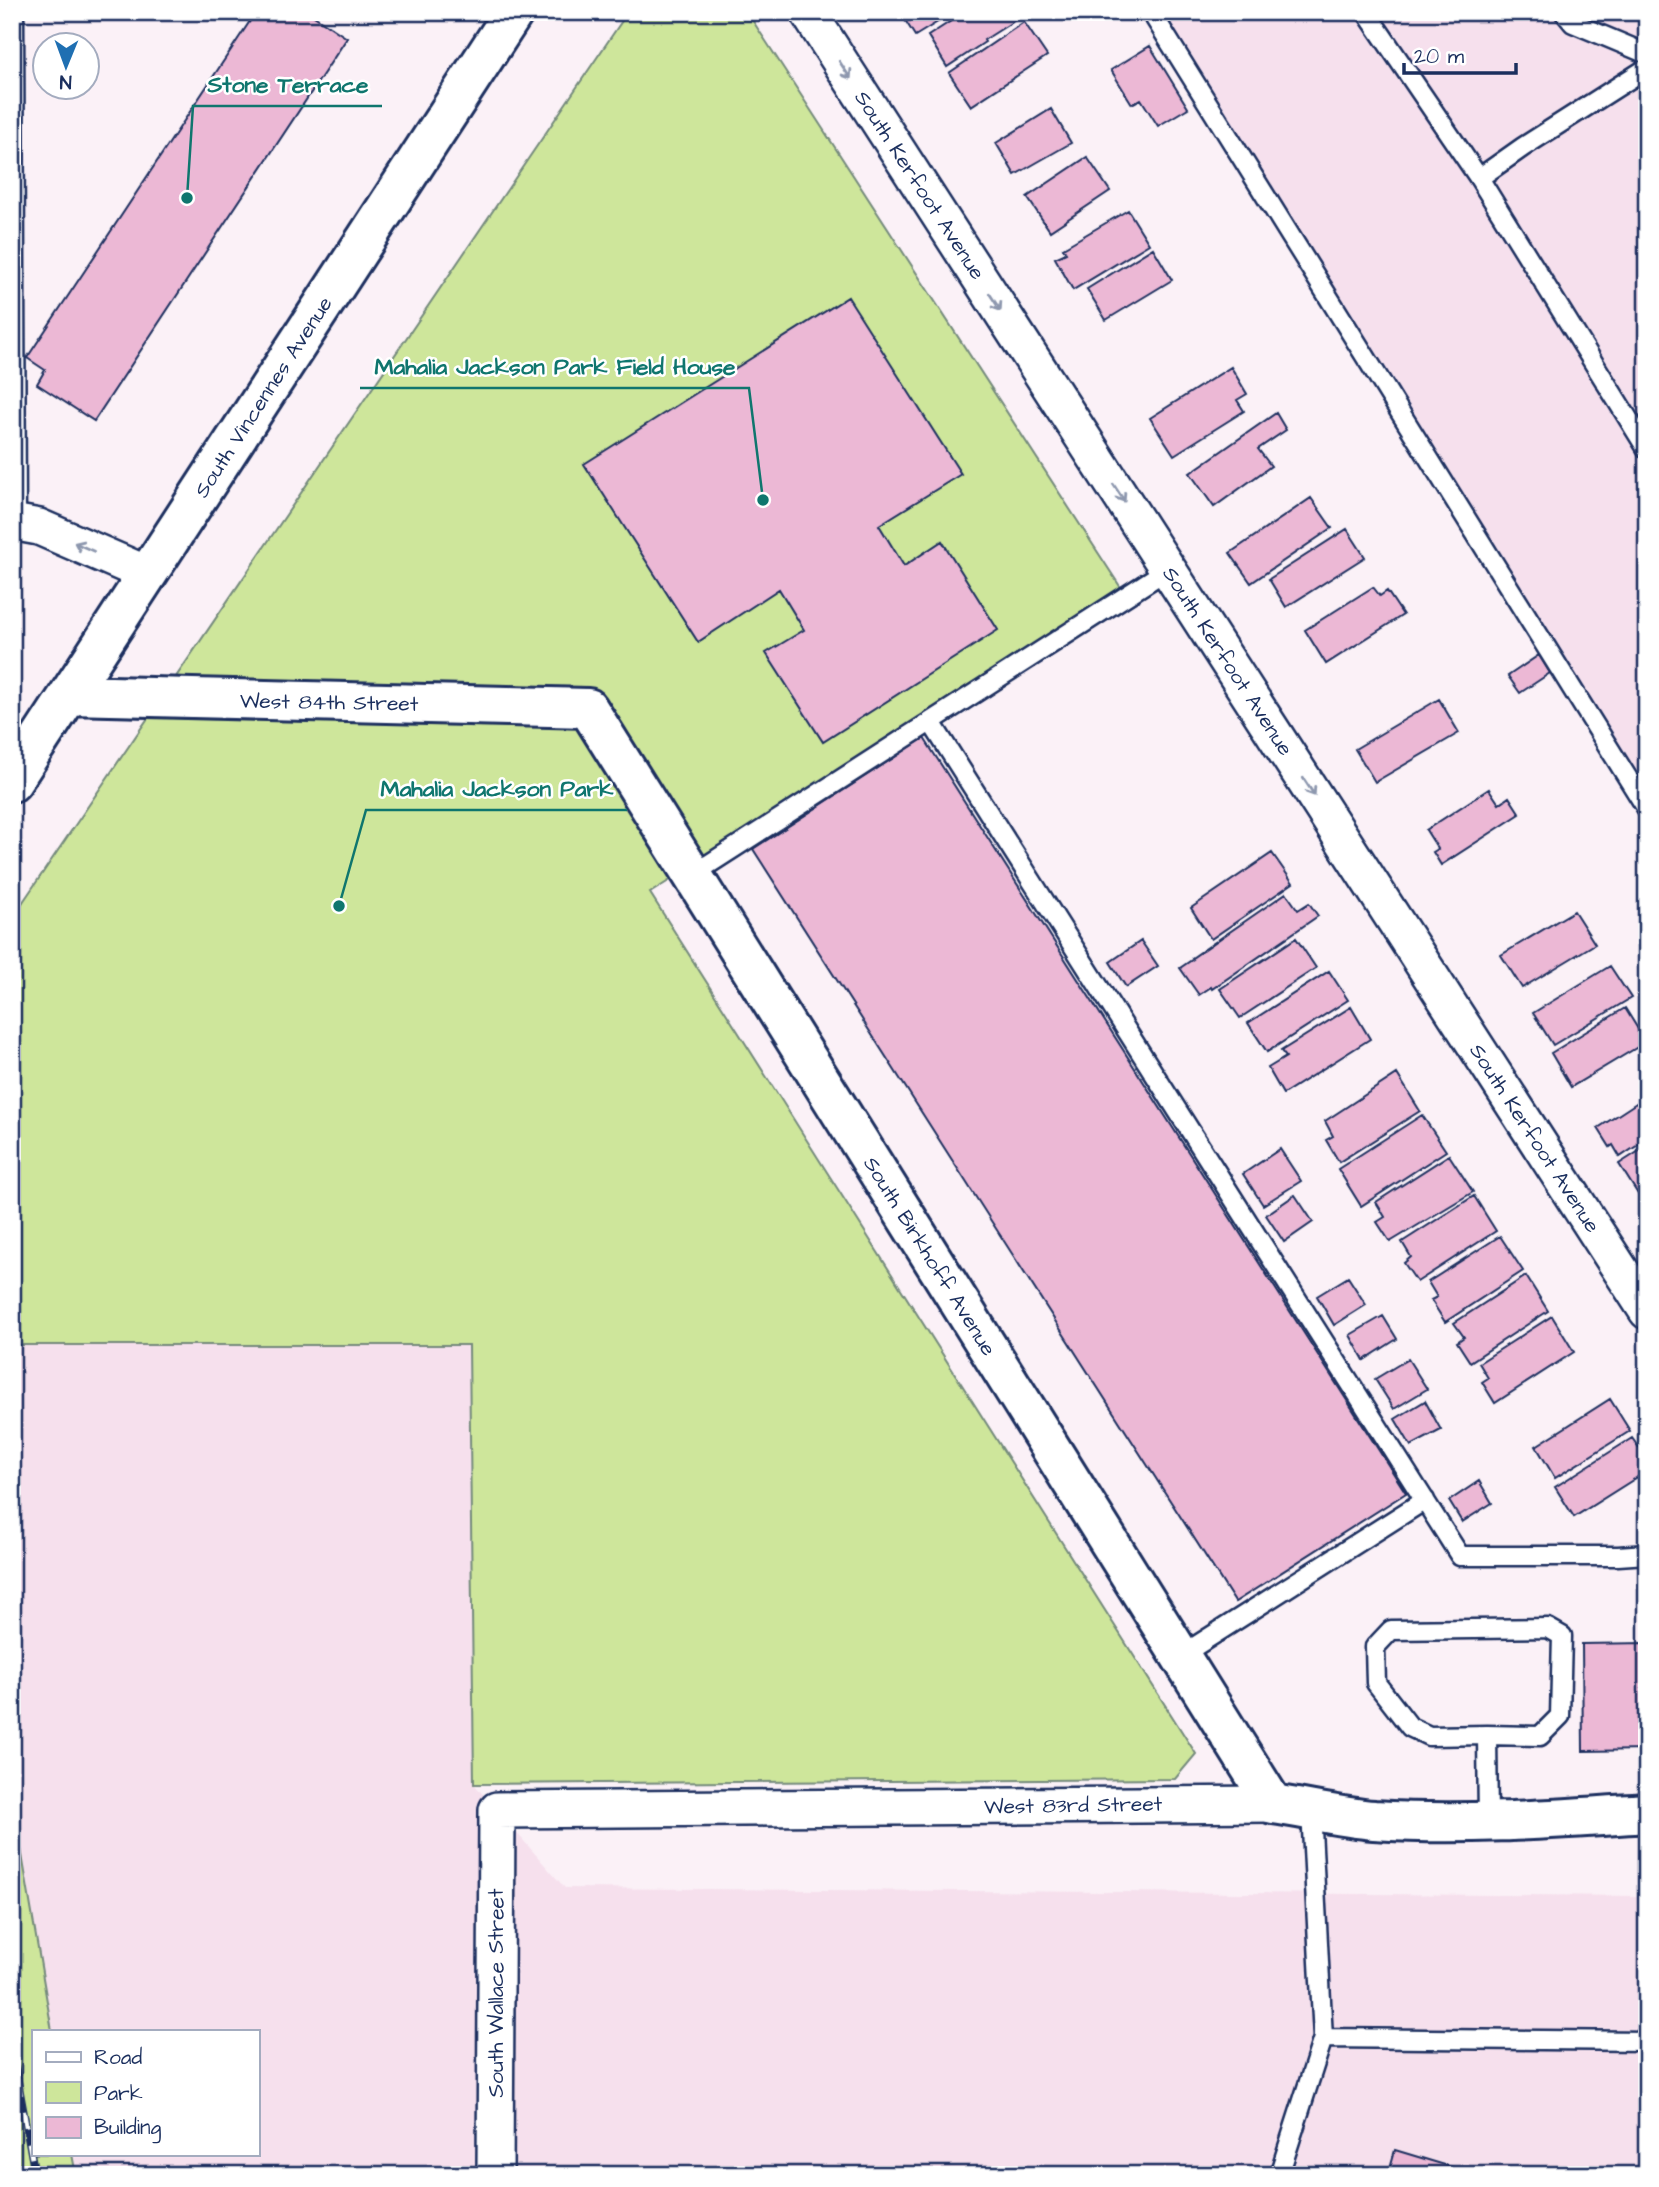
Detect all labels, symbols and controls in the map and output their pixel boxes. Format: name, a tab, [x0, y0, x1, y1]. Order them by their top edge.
north arrow	[32, 32, 102, 102]
scale bar	[1404, 32, 1516, 76]
text: 20 m	[1414, 42, 1465, 71]
one-way arrow	[838, 59, 852, 79]
callout: Stone Terrace	[193, 62, 382, 106]
text: N	[59, 68, 72, 95]
text: Stone Terrace	[206, 69, 369, 101]
street label: South Kerfoot Avenue	[847, 85, 992, 285]
street label: South Vincennes Avenue	[187, 291, 339, 503]
one-way arrow	[988, 291, 1002, 311]
callout: Mahalia Jackson Park Field House	[360, 344, 749, 388]
text: Mahalia Jackson Park Field House	[375, 351, 736, 383]
one-way arrow	[1112, 482, 1126, 502]
one-way arrow	[74, 539, 96, 552]
street label: South Kerfoot Avenue	[1155, 561, 1300, 761]
street label: West 84th Street	[239, 686, 419, 719]
callout: Mahalia Jackson Park	[366, 766, 627, 810]
text: Mahalia Jackson Park	[381, 773, 614, 805]
one-way arrow	[1302, 776, 1316, 796]
street label: South Kerfoot Avenue	[1462, 1038, 1607, 1238]
street label: South Birkhoff Avenue	[856, 1151, 1003, 1361]
street label: West 83rd Street	[984, 1789, 1163, 1822]
street label: South Wallace Street	[482, 1888, 511, 2097]
legend	[32, 2030, 259, 2156]
text: Road	[94, 2043, 142, 2072]
text: Park	[94, 2079, 143, 2108]
text: Building	[94, 2113, 162, 2144]

